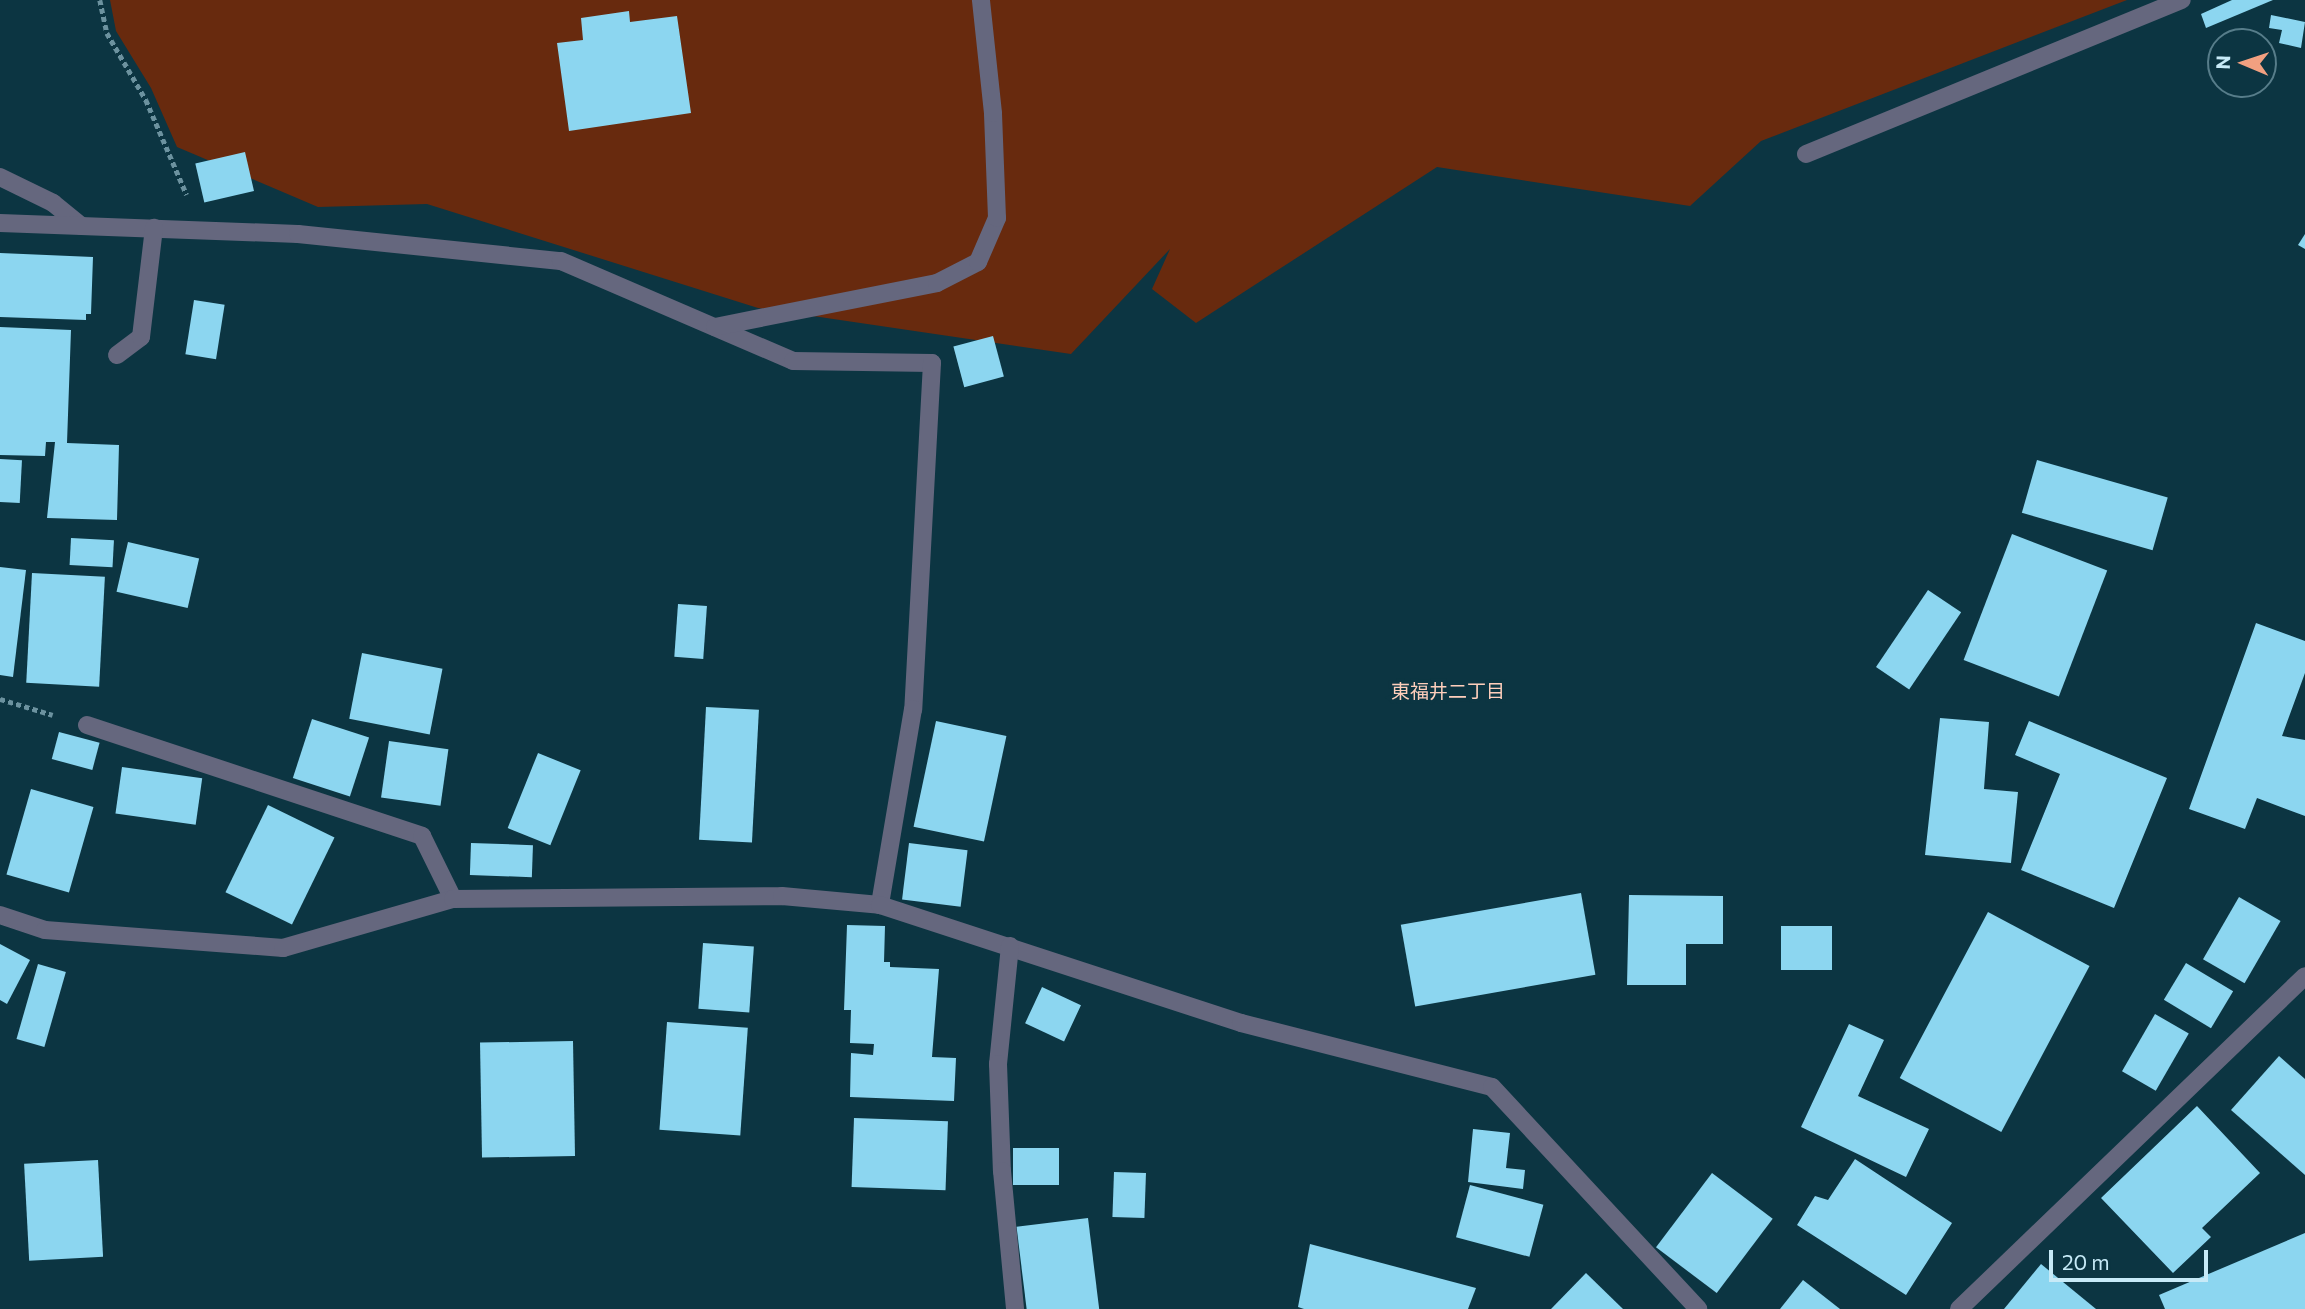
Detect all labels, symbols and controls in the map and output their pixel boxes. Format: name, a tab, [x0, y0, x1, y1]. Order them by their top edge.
north arrow	[2207, 28, 2277, 98]
text: N	[2211, 55, 2234, 70]
district label: 東福井二丁目	[1391, 680, 1505, 702]
scale bar	[2053, 1236, 2212, 1280]
text: 20 m	[2062, 1249, 2110, 1274]

